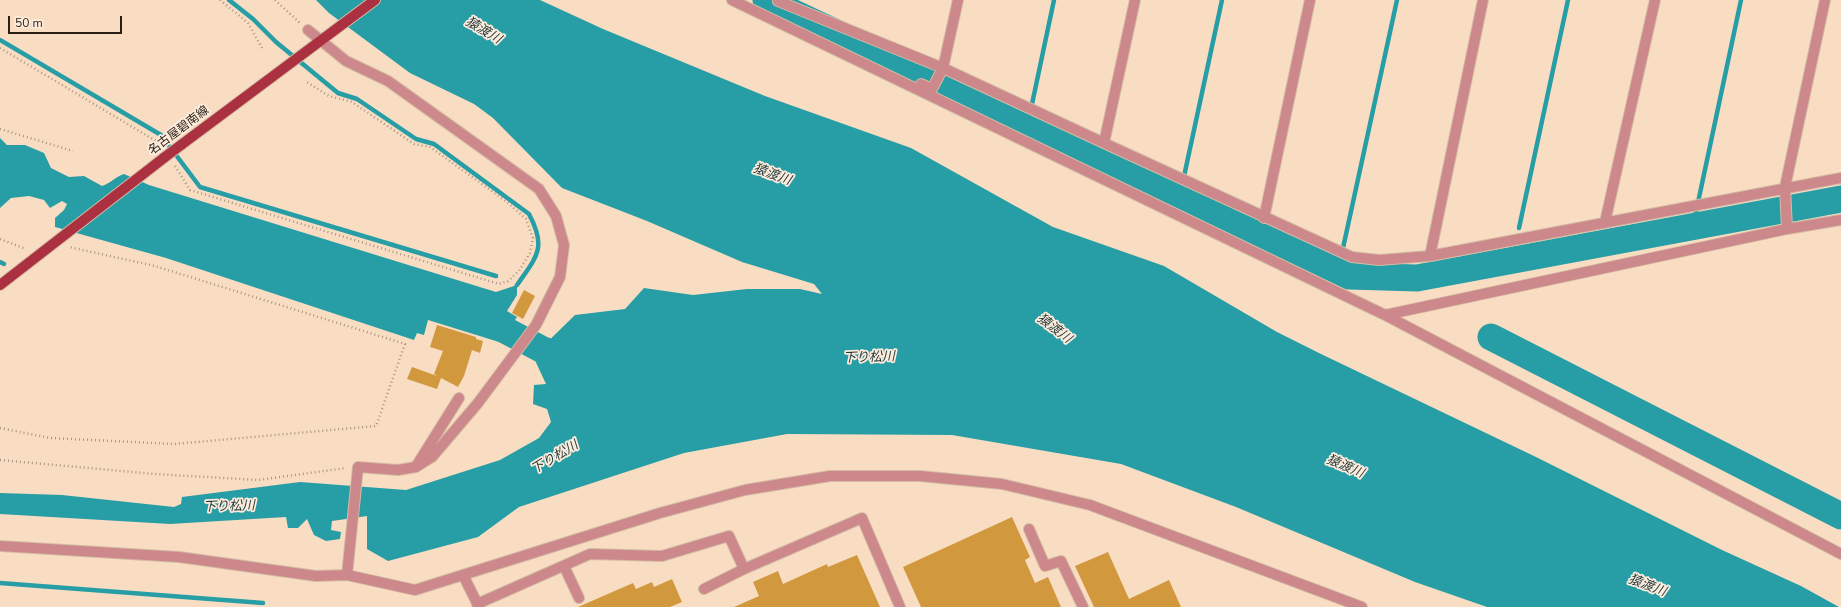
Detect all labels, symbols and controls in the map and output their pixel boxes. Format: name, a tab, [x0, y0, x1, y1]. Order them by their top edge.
scale bar	[10, 8, 124, 34]
water label: 猿渡川	[462, 14, 504, 48]
text: 50 m	[15, 15, 43, 31]
street label: 名古屋碧南線	[146, 104, 212, 158]
water label: 猿渡川	[751, 161, 793, 189]
water label: 猿渡川	[1034, 311, 1074, 347]
water label: 下り松川	[843, 349, 895, 367]
water label: 下り松川	[529, 438, 581, 478]
water label: 猿渡川	[1324, 452, 1366, 482]
water label: 下り松川	[203, 498, 255, 516]
water label: 猿渡川	[1626, 572, 1668, 600]

